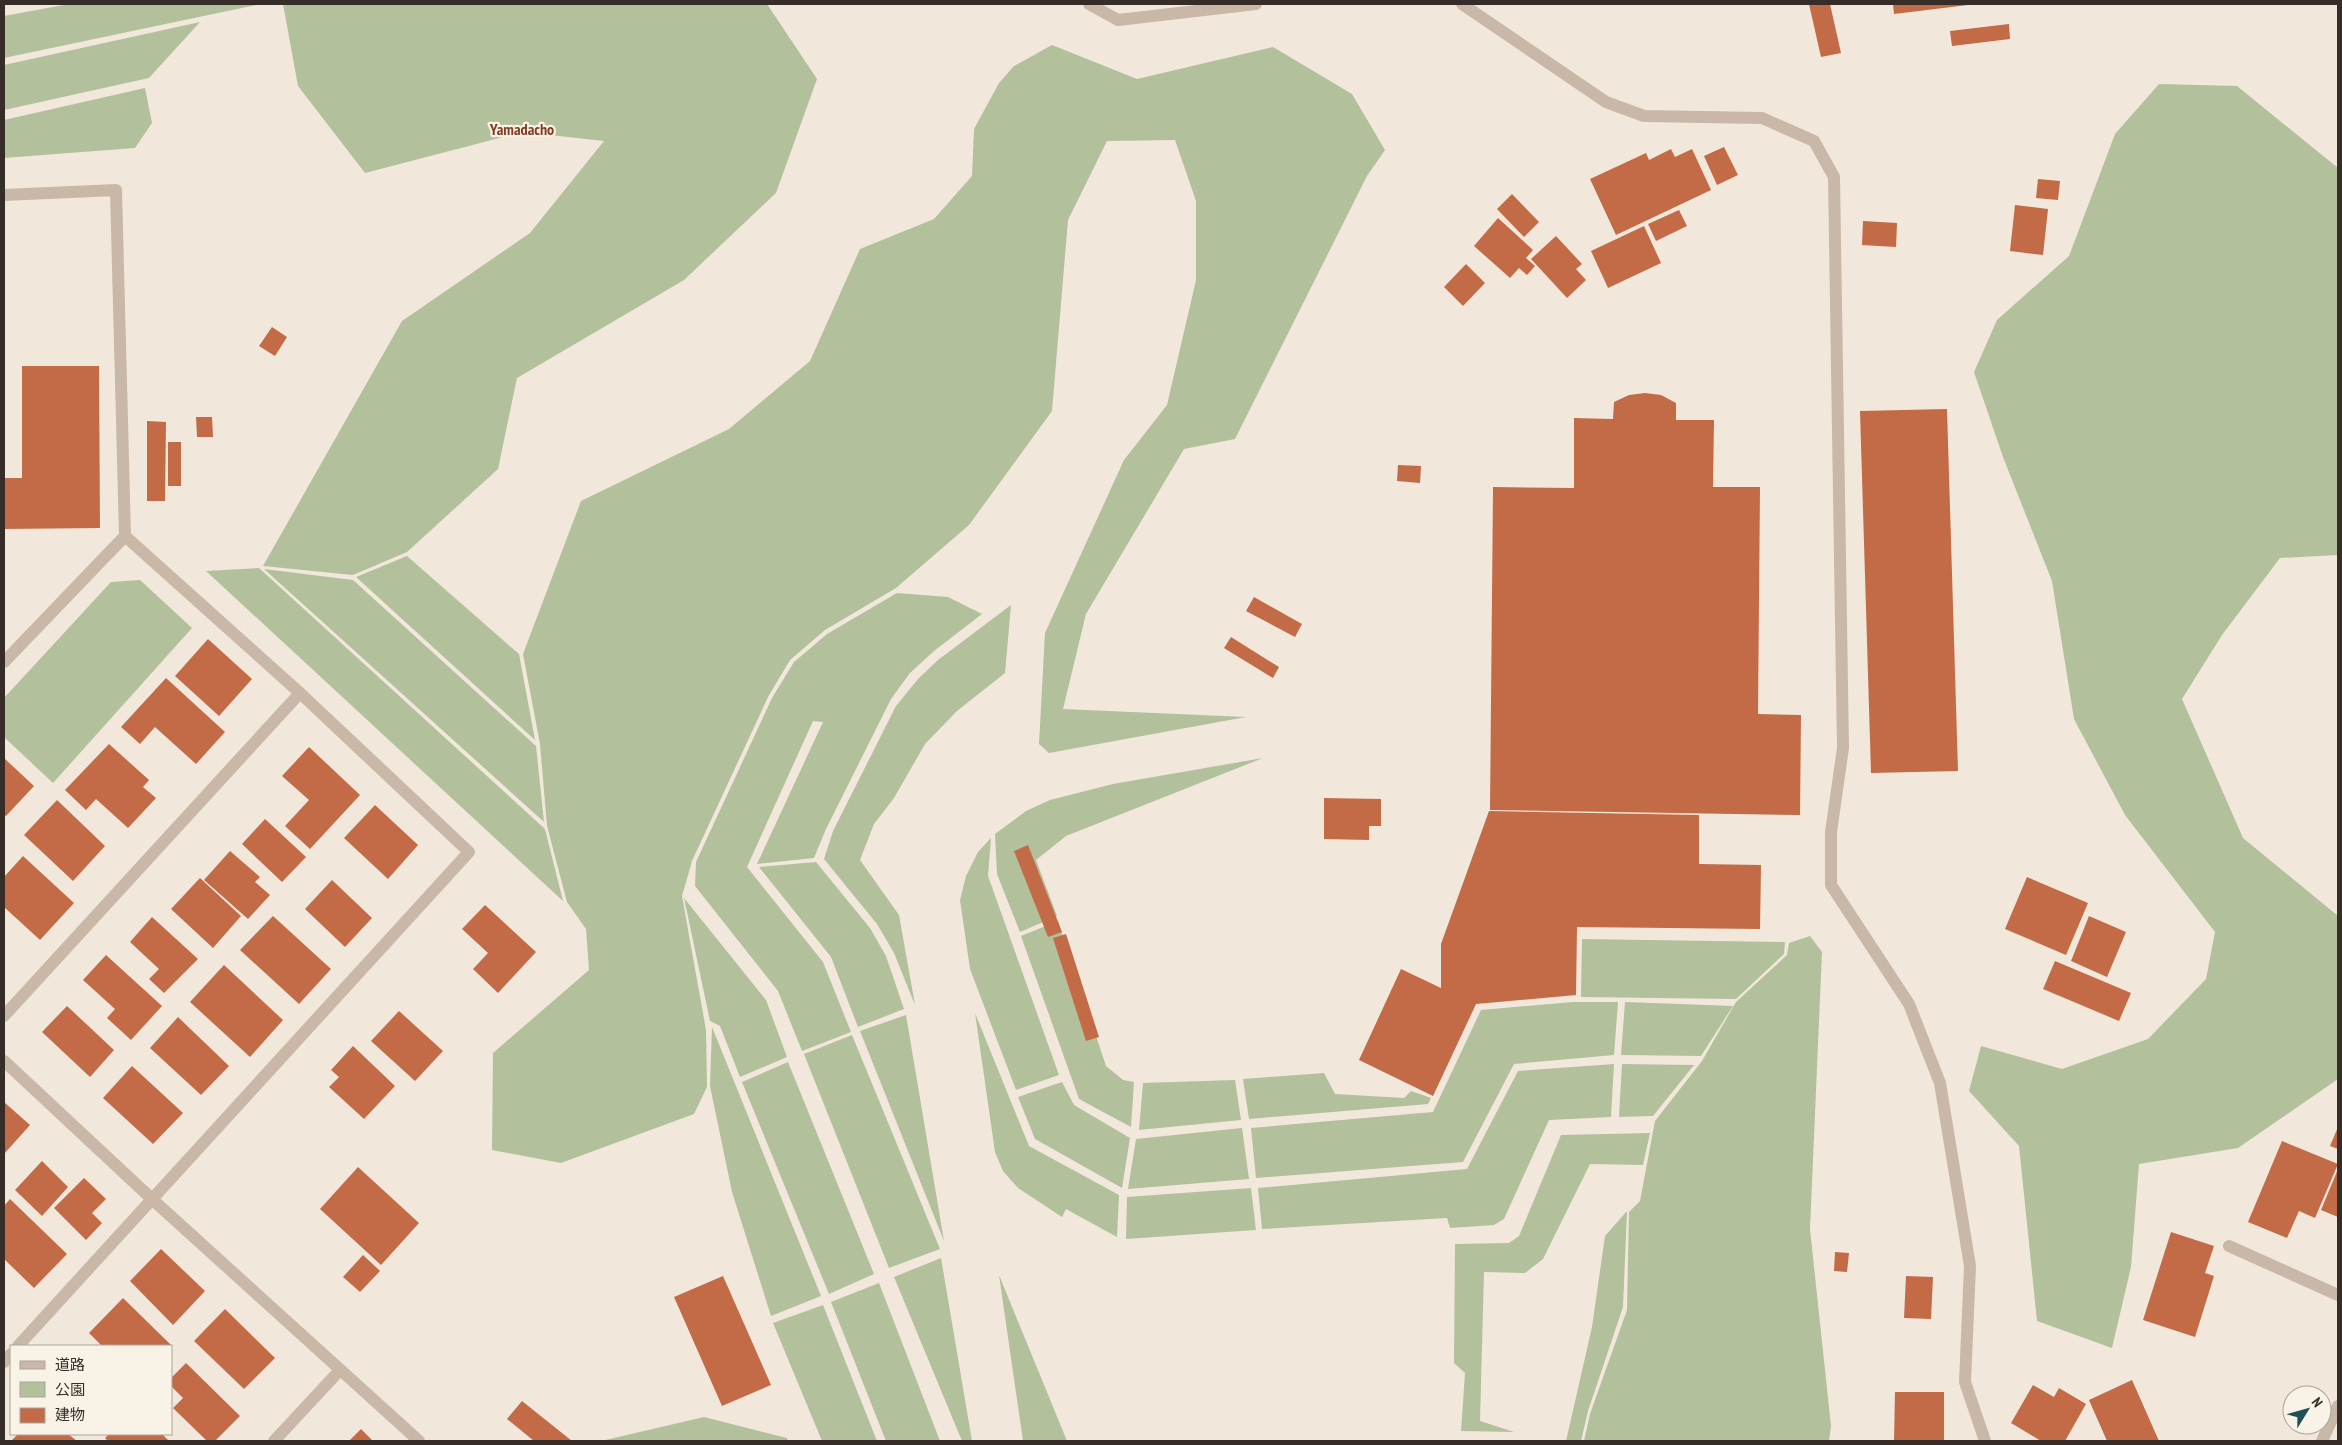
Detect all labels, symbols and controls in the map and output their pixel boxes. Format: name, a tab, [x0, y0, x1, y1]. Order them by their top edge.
district label: Yamadacho	[489, 119, 554, 139]
legend	[10, 1345, 172, 1435]
text: 道路	[55, 1355, 85, 1374]
text: 公園	[55, 1380, 85, 1399]
north arrow	[2282, 1385, 2332, 1435]
text: N	[2308, 1394, 2327, 1411]
text: 建物	[55, 1405, 85, 1424]

